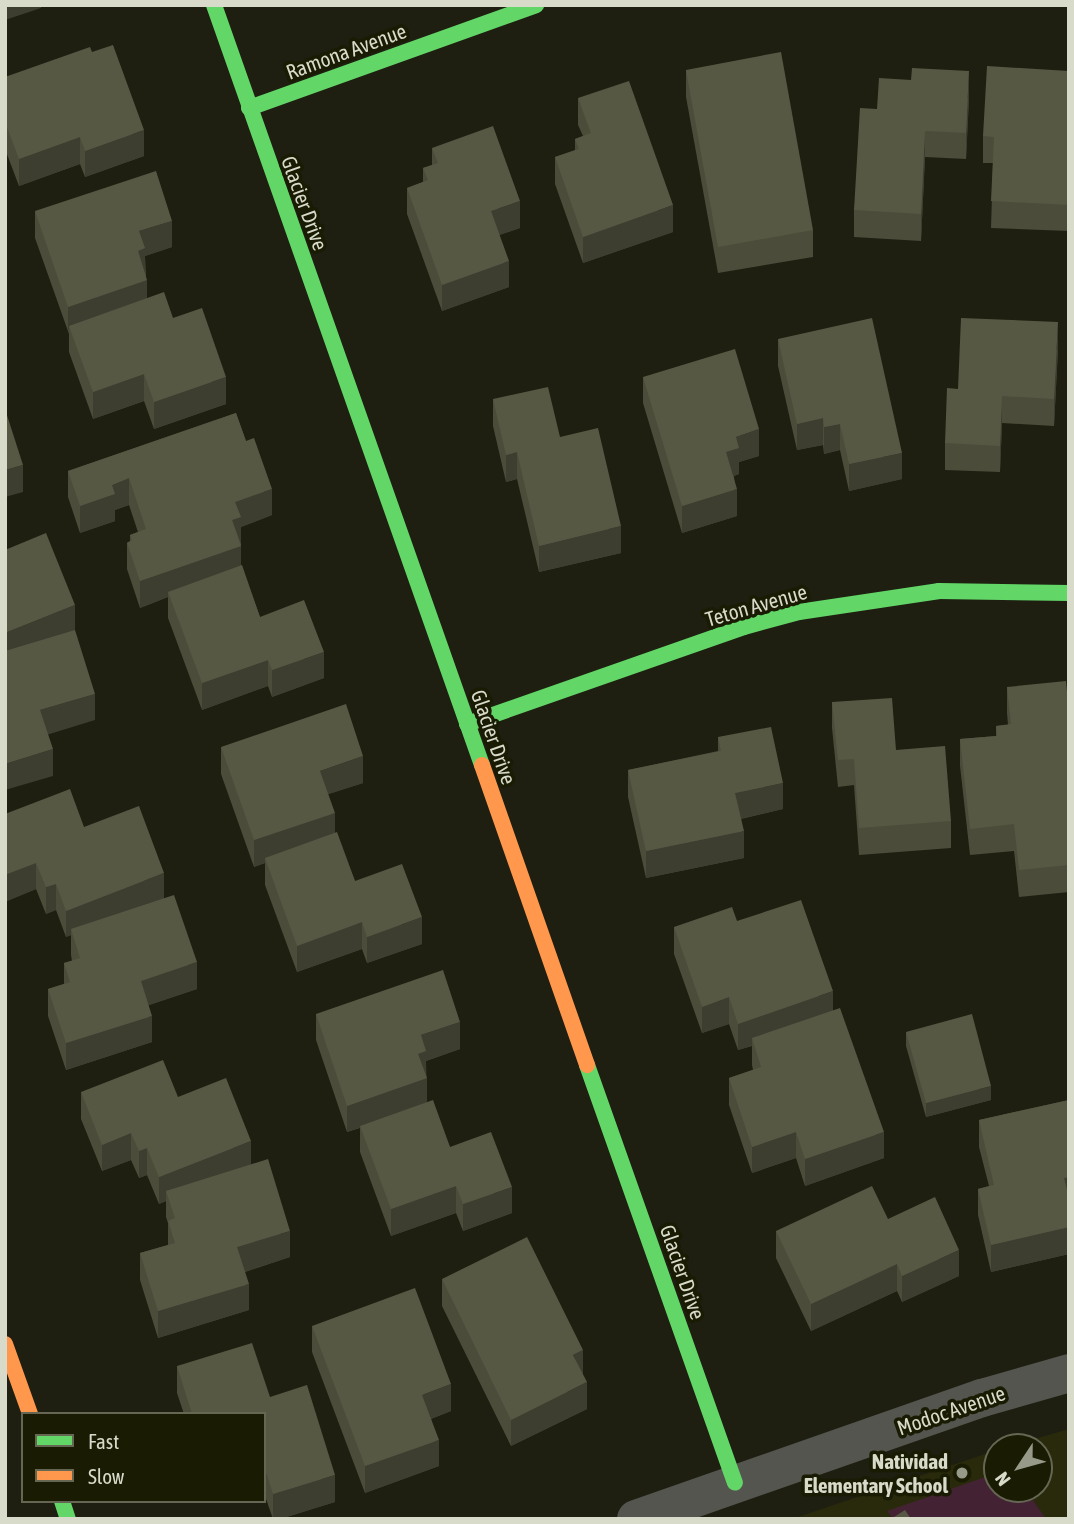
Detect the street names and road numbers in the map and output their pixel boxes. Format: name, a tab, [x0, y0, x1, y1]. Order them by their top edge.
street label: Ramona Avenue	[282, 18, 410, 84]
street label: Glacier Drive	[276, 152, 334, 254]
street label: Teton Avenue	[702, 579, 810, 631]
street label: Glacier Drive	[466, 686, 522, 788]
street label: Glacier Drive	[655, 1221, 711, 1323]
street label: Modoc Avenue	[894, 1380, 1008, 1440]

